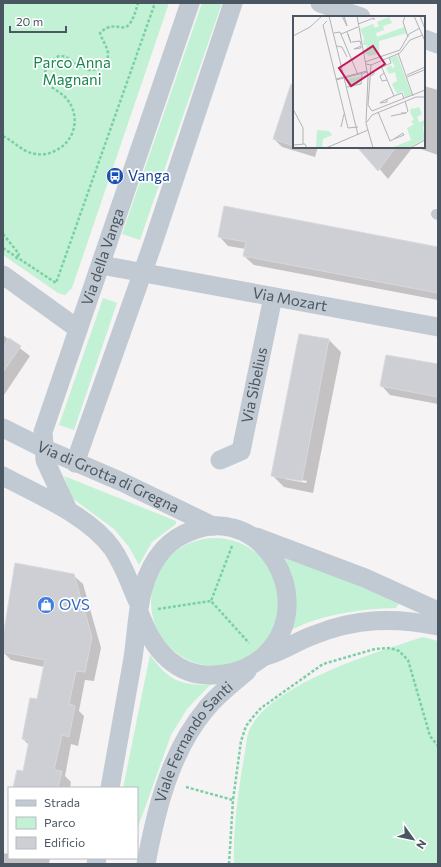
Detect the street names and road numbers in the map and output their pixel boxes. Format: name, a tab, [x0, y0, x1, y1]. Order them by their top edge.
street label: Via della Vanga	[77, 206, 127, 308]
street label: Via Mozart	[251, 283, 329, 314]
street label: Via Sibelius	[237, 345, 270, 425]
street label: Via di Grotta di Gregna	[34, 437, 182, 516]
street label: Viale Fernando Santi	[150, 677, 236, 805]

